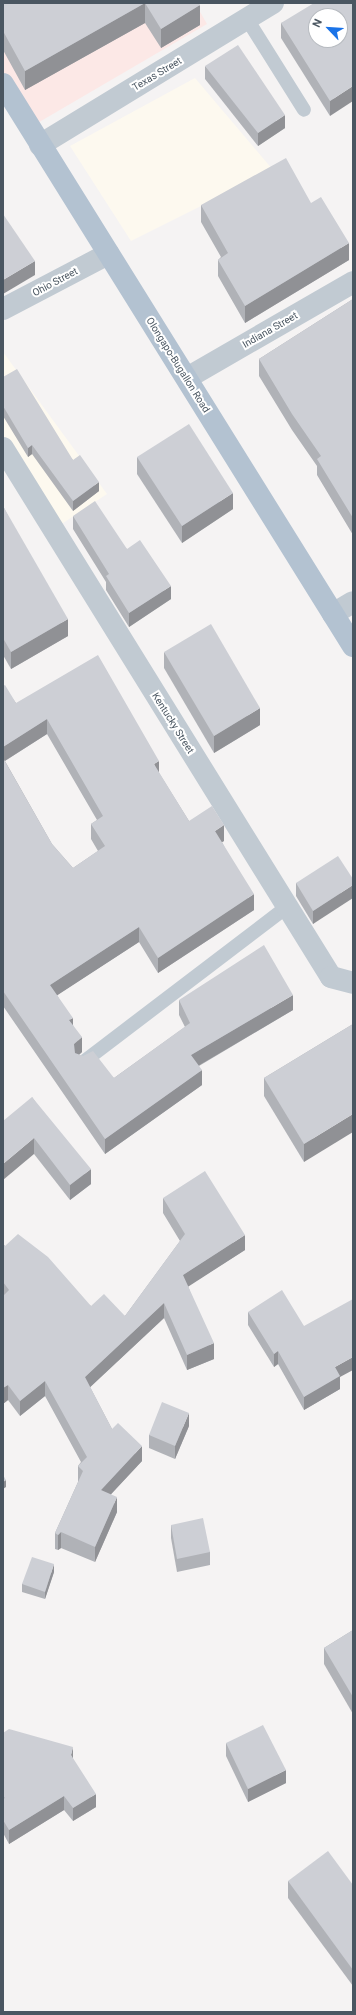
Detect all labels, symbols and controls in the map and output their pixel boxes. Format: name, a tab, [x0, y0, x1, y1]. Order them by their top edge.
north arrow	[308, 8, 348, 48]
text: N	[310, 17, 325, 29]
street label: Texas Street	[130, 55, 184, 93]
street label: Ohio Street	[30, 265, 80, 299]
street label: Indiana Street	[240, 309, 300, 351]
street label: Olongapo-Bugallon Road	[144, 315, 212, 415]
street label: Kentucky Street	[149, 690, 197, 756]

